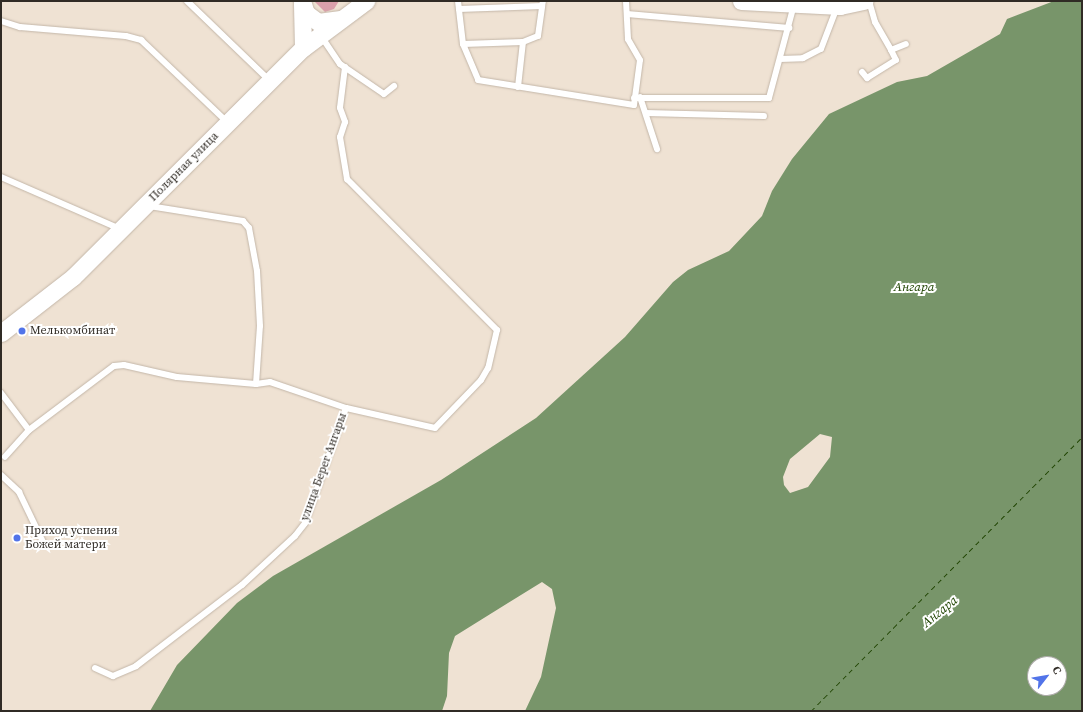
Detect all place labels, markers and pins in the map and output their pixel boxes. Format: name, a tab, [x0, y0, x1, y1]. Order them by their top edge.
place label: Мелькомбинат	[30, 324, 115, 338]
marker: Мелькомбинат	[17, 326, 27, 336]
place label: Приход успения Божей матери	[25, 524, 118, 552]
marker: Приход успения Божей матери	[12, 533, 22, 543]

